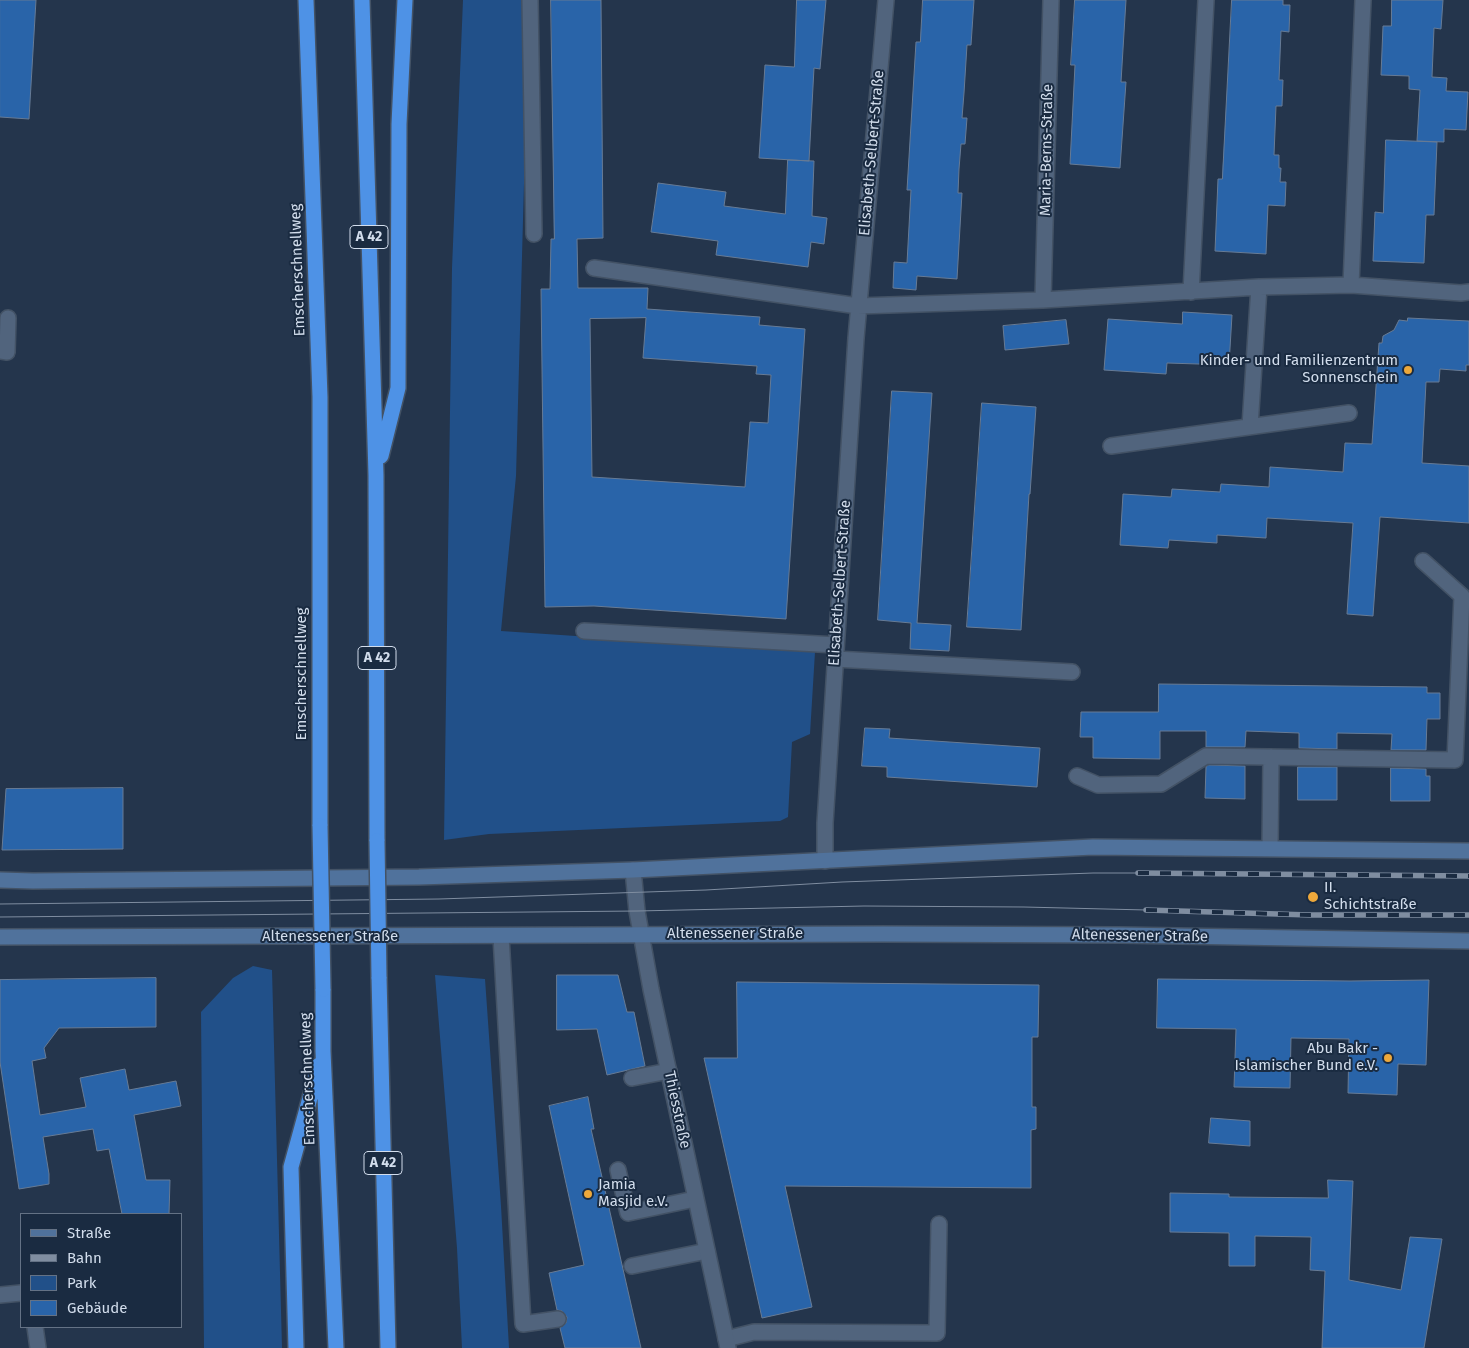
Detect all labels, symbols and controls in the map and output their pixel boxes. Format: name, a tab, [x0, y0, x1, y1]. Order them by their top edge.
street label: Elisabeth-Selbert-Straße	[856, 69, 888, 237]
street label: Maria-Berns-Straße	[1037, 84, 1057, 216]
street label: Emscherschnellweg	[287, 203, 309, 337]
road number: A 42	[350, 226, 388, 248]
place label: Kinder- und Familienzentrum Sonnenschein	[1200, 352, 1398, 387]
marker: Kinder- und Familienzentrum Sonnenschein	[1402, 364, 1414, 376]
street label: Elisabeth-Selbert-Straße	[825, 499, 855, 667]
street label: Emscherschnellweg	[293, 608, 311, 740]
road number: A 42	[358, 646, 396, 670]
place label: II. Schichtstraße	[1324, 879, 1417, 914]
marker: II. Schichtstraße	[1306, 890, 1320, 904]
street label: Altenessener Straße	[667, 925, 803, 943]
street label: Altenessener Straße	[1072, 926, 1208, 946]
street label: Altenessener Straße	[262, 928, 398, 946]
street label: Emscherschnellweg	[297, 1012, 319, 1146]
place label: Abu Bakr - Islamischer Bund e.V.	[1234, 1040, 1378, 1075]
marker: Abu Bakr - Islamischer Bund e.V.	[1382, 1052, 1394, 1064]
street label: Thiesstraße	[660, 1070, 694, 1150]
road number: A 42	[364, 1152, 402, 1174]
place label: Jamia Masjid e.V.	[598, 1176, 668, 1211]
marker: Jamia Masjid e.V.	[582, 1188, 594, 1200]
legend	[20, 1213, 182, 1328]
text: Straße	[67, 1224, 111, 1242]
text: Bahn	[67, 1249, 102, 1267]
text: Park	[67, 1274, 97, 1292]
text: Gebäude	[67, 1299, 127, 1317]

